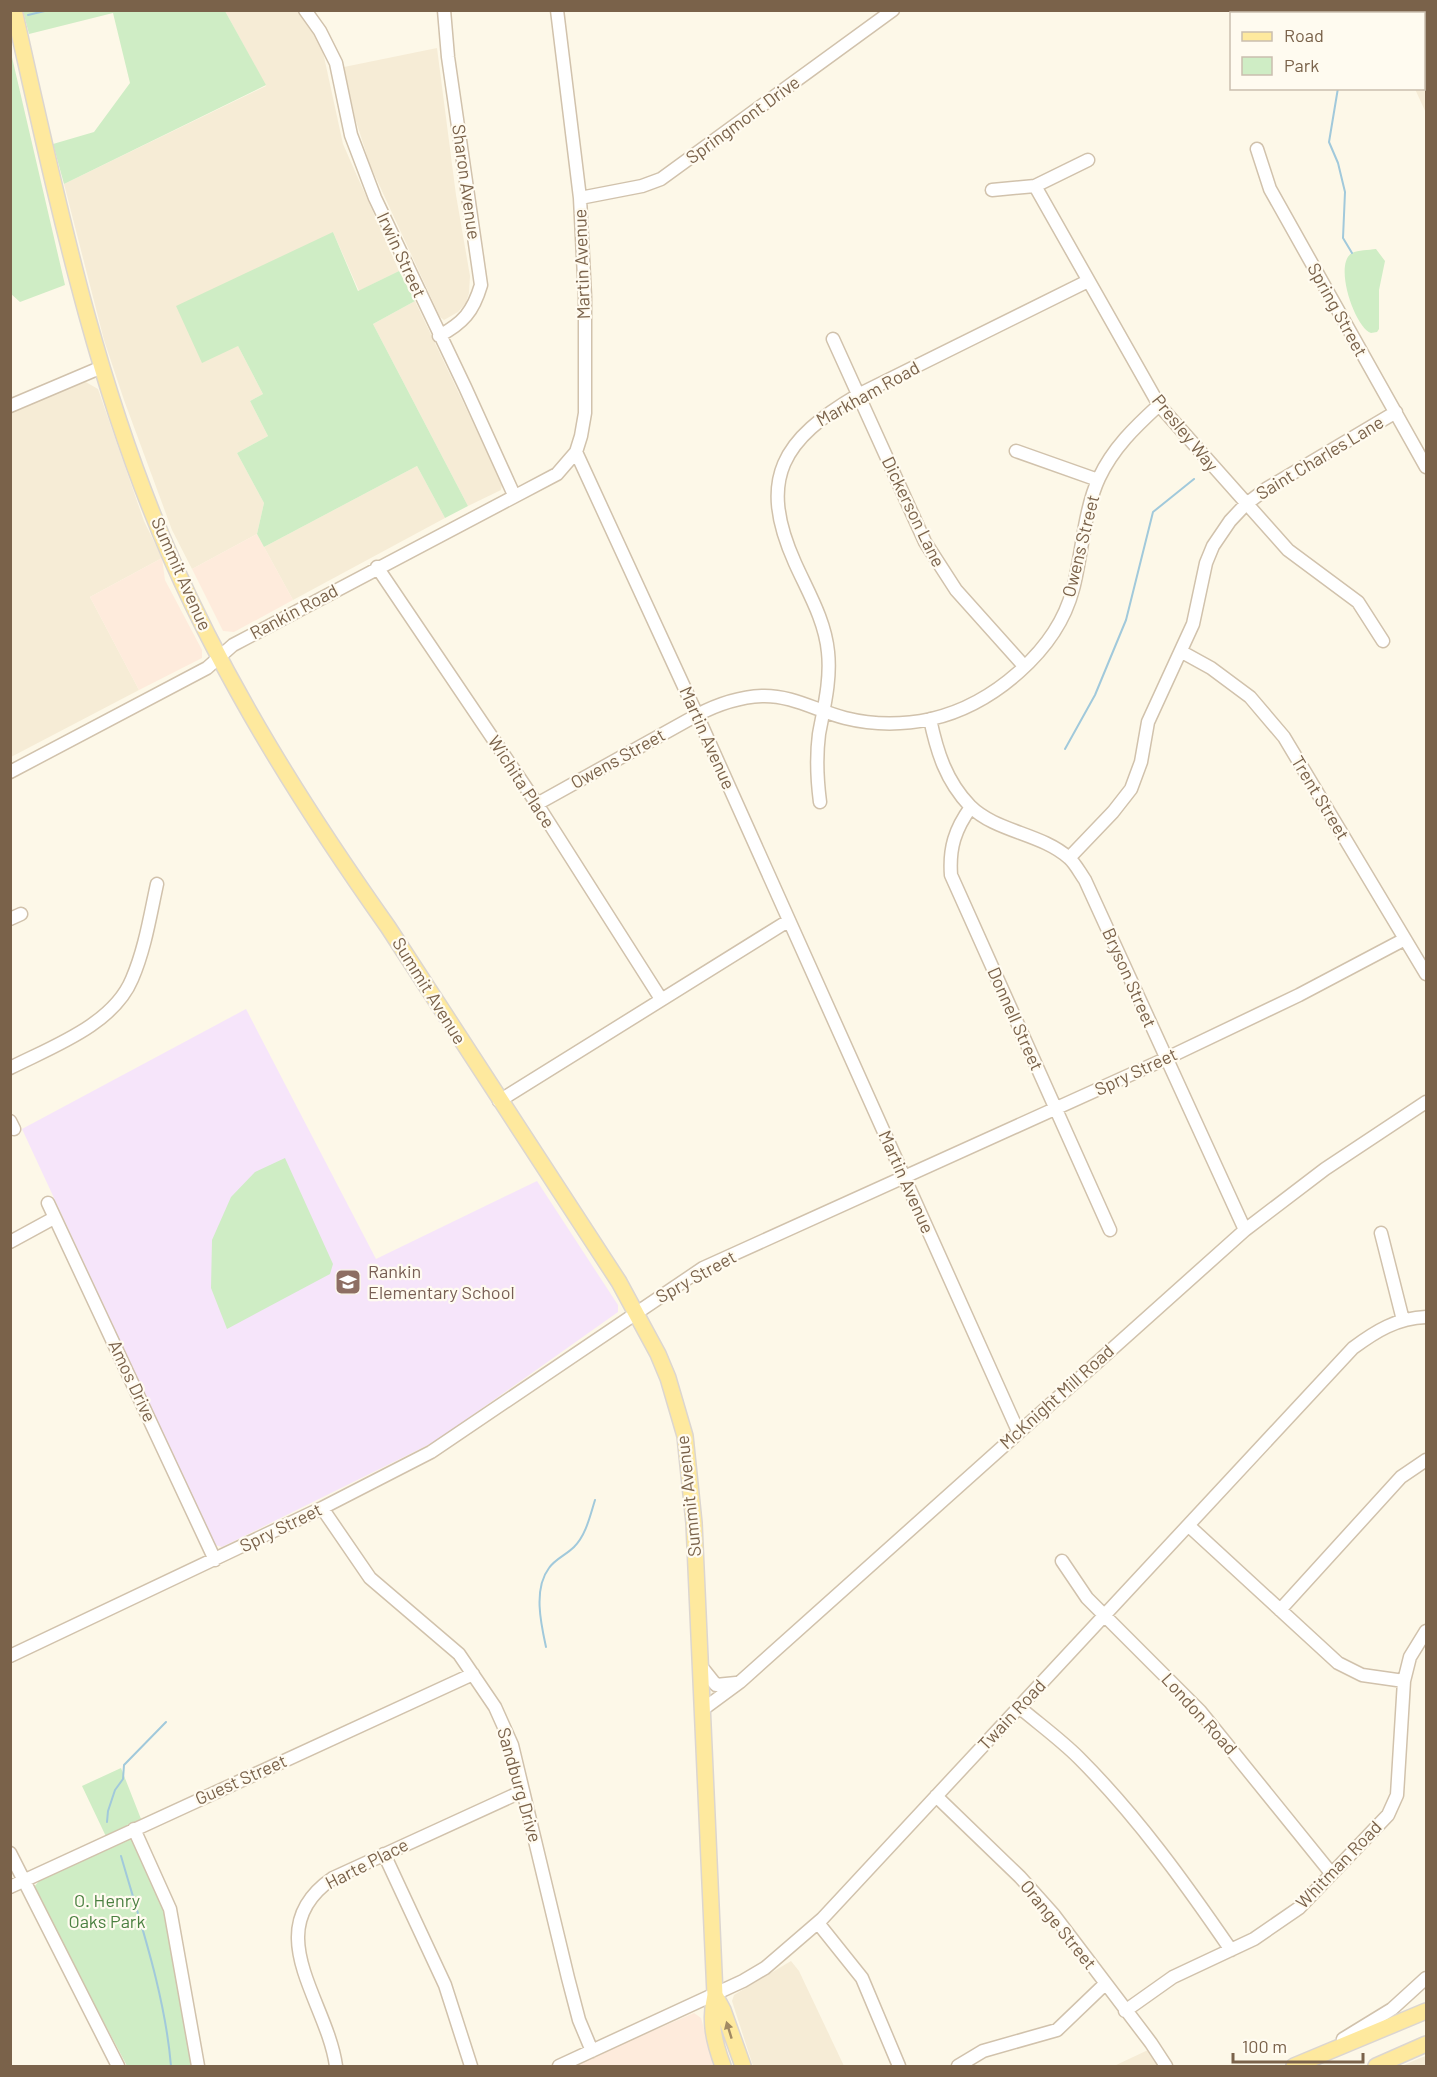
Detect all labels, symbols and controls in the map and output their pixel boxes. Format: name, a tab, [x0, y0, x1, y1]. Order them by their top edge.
legend	[1230, 12, 1425, 90]
text: Road	[1284, 24, 1324, 46]
text: Park	[1284, 54, 1319, 76]
street label: Springmont Drive	[681, 70, 804, 168]
street label: Sharon Avenue	[448, 123, 486, 241]
street label: Irwin Street	[373, 208, 431, 301]
street label: Martin Avenue	[568, 208, 594, 320]
street label: Spring Street	[1303, 259, 1373, 360]
street label: Markham Road	[812, 356, 923, 431]
street label: Presley Way	[1148, 389, 1224, 475]
street label: Saint Charles Lane	[1252, 410, 1387, 504]
street label: Dickerson Lane	[878, 453, 950, 570]
street label: Owens Street	[1057, 492, 1103, 599]
street label: Summit Avenue	[147, 513, 217, 634]
street label: Rankin Road	[246, 579, 341, 644]
street label: Martin Avenue	[675, 683, 740, 793]
street label: Owens Street	[566, 723, 669, 793]
street label: Wichita Place	[484, 731, 560, 832]
street label: Trent Street	[1287, 751, 1355, 844]
street label: Bryson Street	[1098, 924, 1162, 1031]
street label: Summit Avenue	[388, 933, 471, 1048]
street label: Donnell Street	[983, 963, 1049, 1074]
street label: Spry Street	[1091, 1042, 1180, 1100]
street label: Martin Avenue	[874, 1127, 939, 1237]
street label: Spry Street	[651, 1245, 740, 1307]
place label: Rankin Elementary School	[368, 1260, 515, 1303]
school or university icon: Rankin Elementary School	[333, 1267, 363, 1297]
street label: Amos Drive	[104, 1336, 161, 1425]
street label: McKnight Mill Road	[995, 1339, 1118, 1453]
street label: Summit Avenue	[671, 1434, 705, 1558]
street label: Spry Street	[236, 1498, 325, 1556]
street label: London Road	[1157, 1668, 1242, 1759]
street label: Twain Road	[973, 1674, 1050, 1754]
street label: Sandburg Drive	[493, 1725, 547, 1845]
street label: Guest Street	[191, 1749, 290, 1809]
street label: Whitman Road	[1291, 1816, 1386, 1913]
street label: Harte Place	[321, 1833, 412, 1893]
street label: Orange Street	[1016, 1875, 1101, 1973]
park label: O. Henry Oaks Park	[69, 1889, 145, 1932]
one-way arrow	[724, 2021, 733, 2039]
scale bar	[1233, 2026, 1364, 2064]
text: 100 m	[1242, 2035, 1287, 2057]

